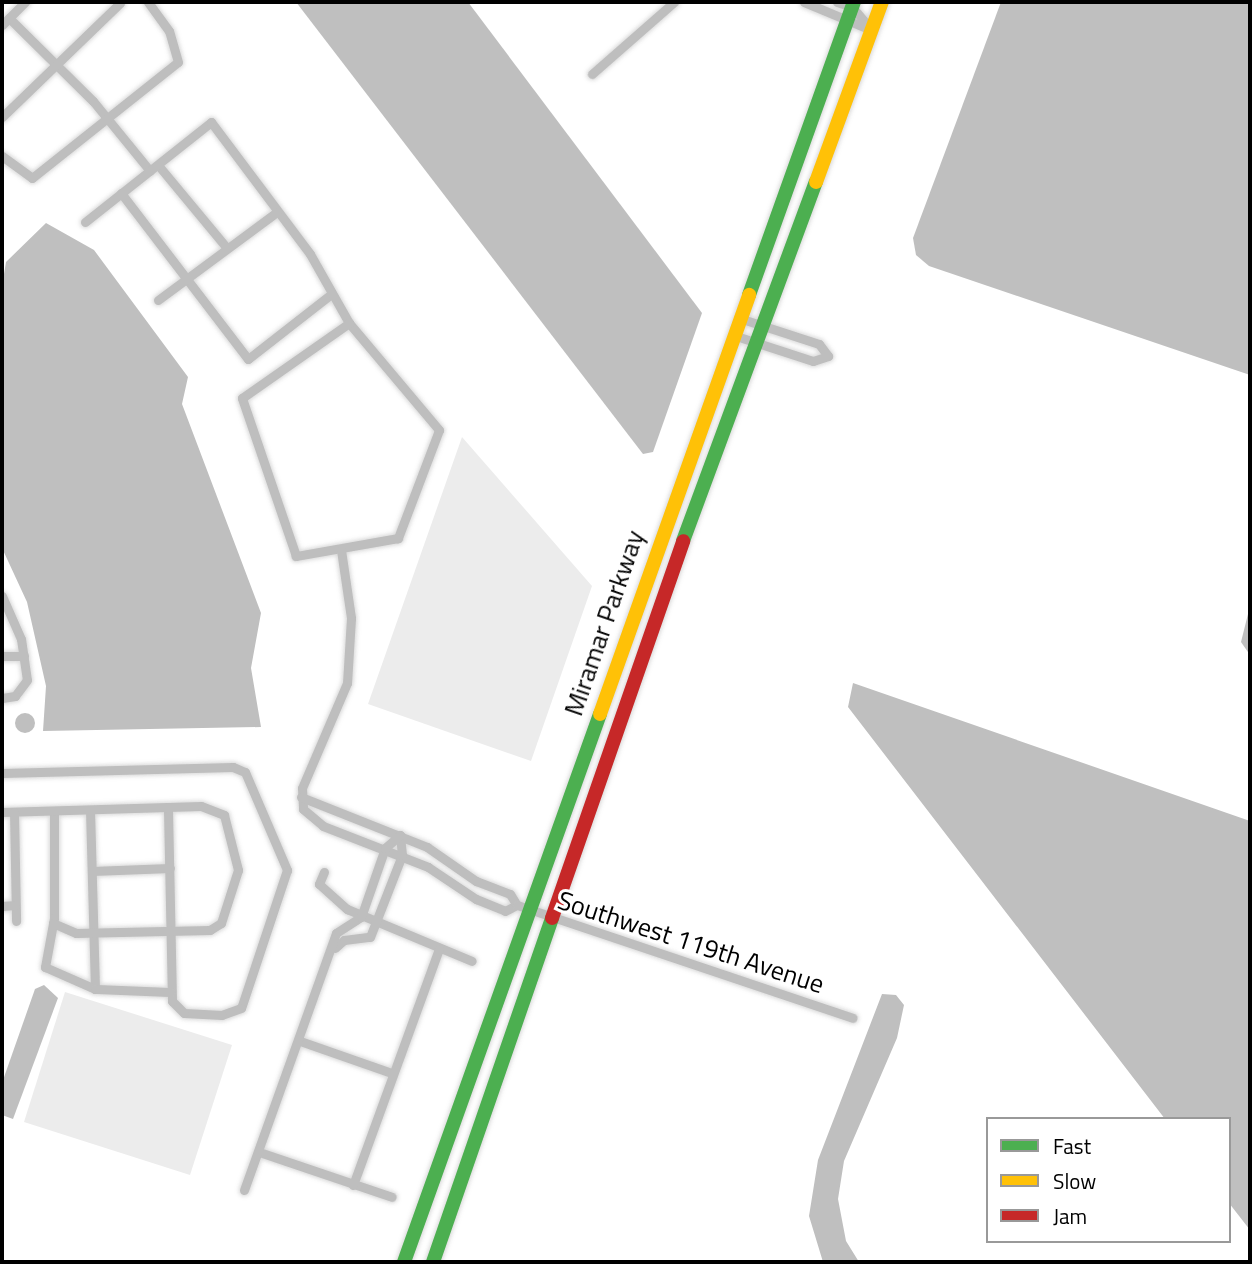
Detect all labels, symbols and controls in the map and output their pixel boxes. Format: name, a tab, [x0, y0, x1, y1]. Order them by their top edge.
street label: Miramar Parkway	[558, 526, 650, 720]
street label: Southwest 119th Avenue	[554, 884, 828, 1000]
legend	[986, 1117, 1231, 1243]
text: Fast	[1053, 1130, 1091, 1162]
text: Slow	[1053, 1165, 1096, 1197]
text: Jam	[1053, 1200, 1087, 1232]

